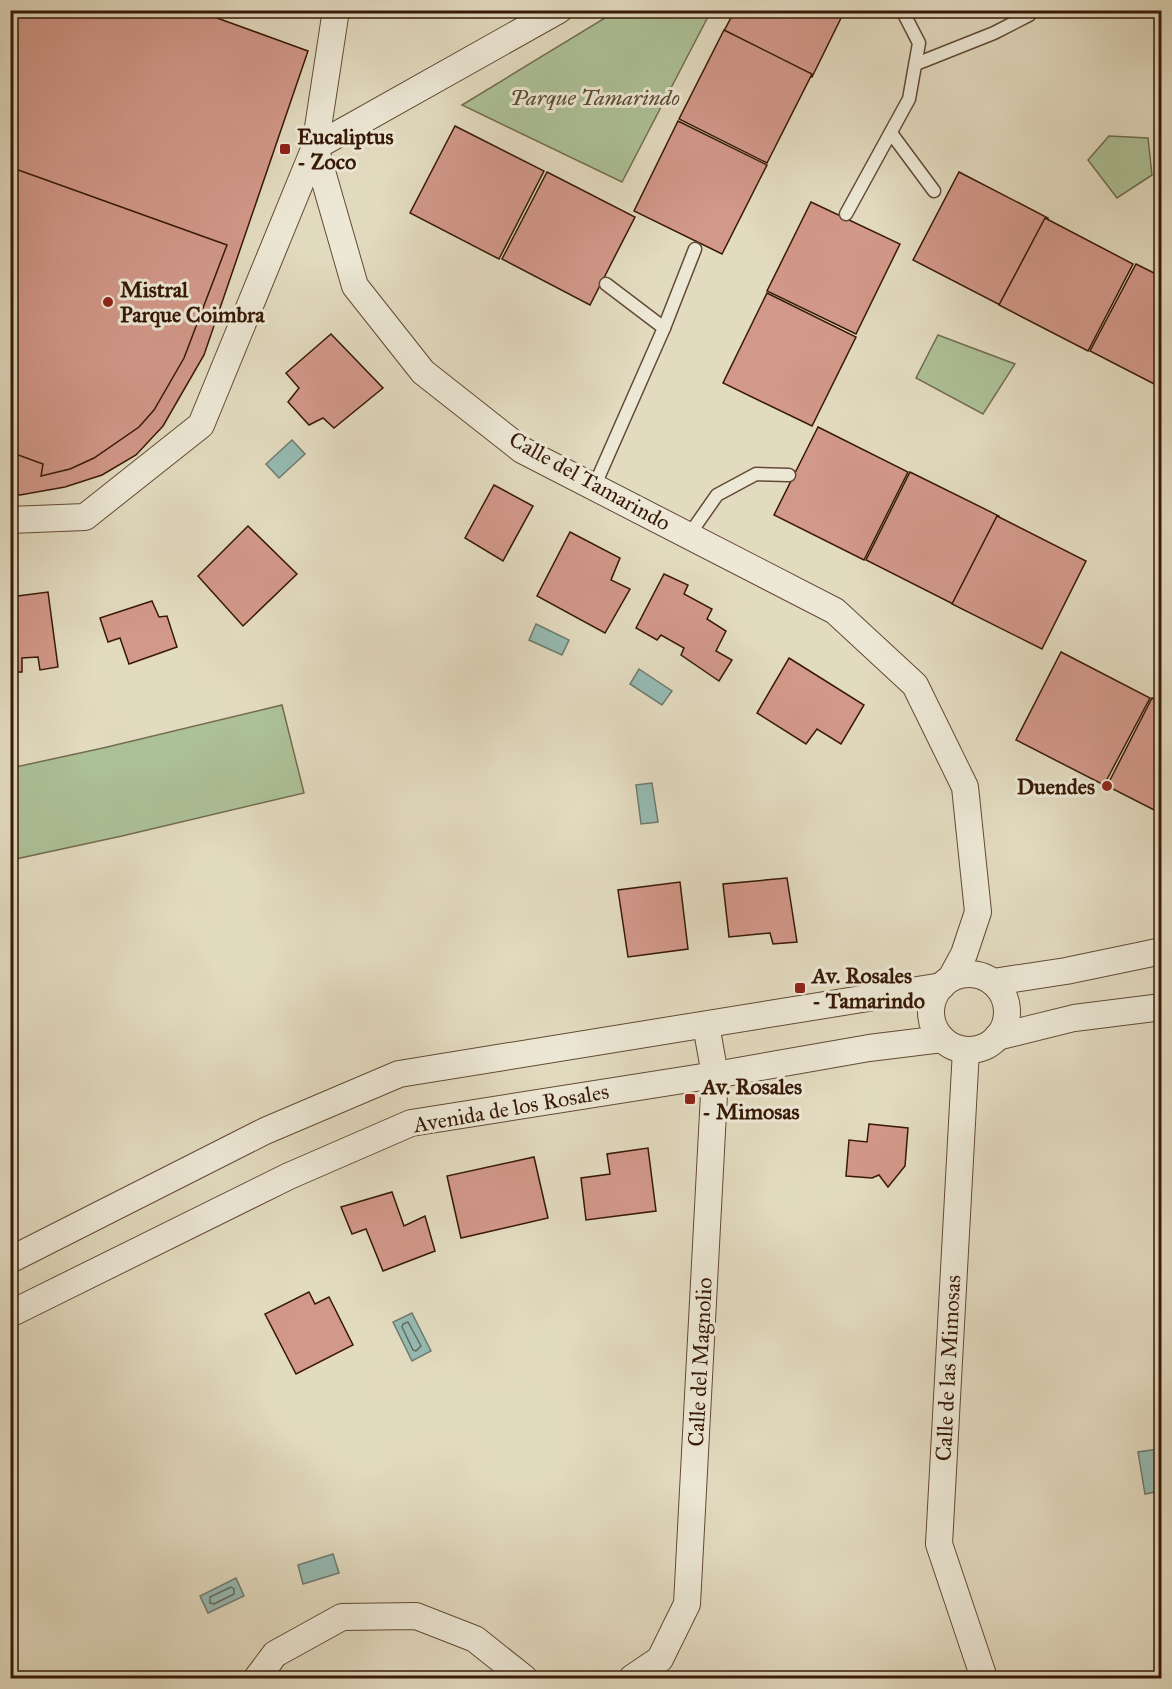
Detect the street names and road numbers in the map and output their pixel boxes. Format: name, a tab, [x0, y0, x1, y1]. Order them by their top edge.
street label: Calle del Tamarindo	[505, 426, 675, 536]
street label: Avenida de los Rosales	[410, 1078, 611, 1139]
street label: Calle de las Mimosas	[930, 1274, 966, 1462]
street label: Calle del Magnolio	[682, 1277, 718, 1447]

